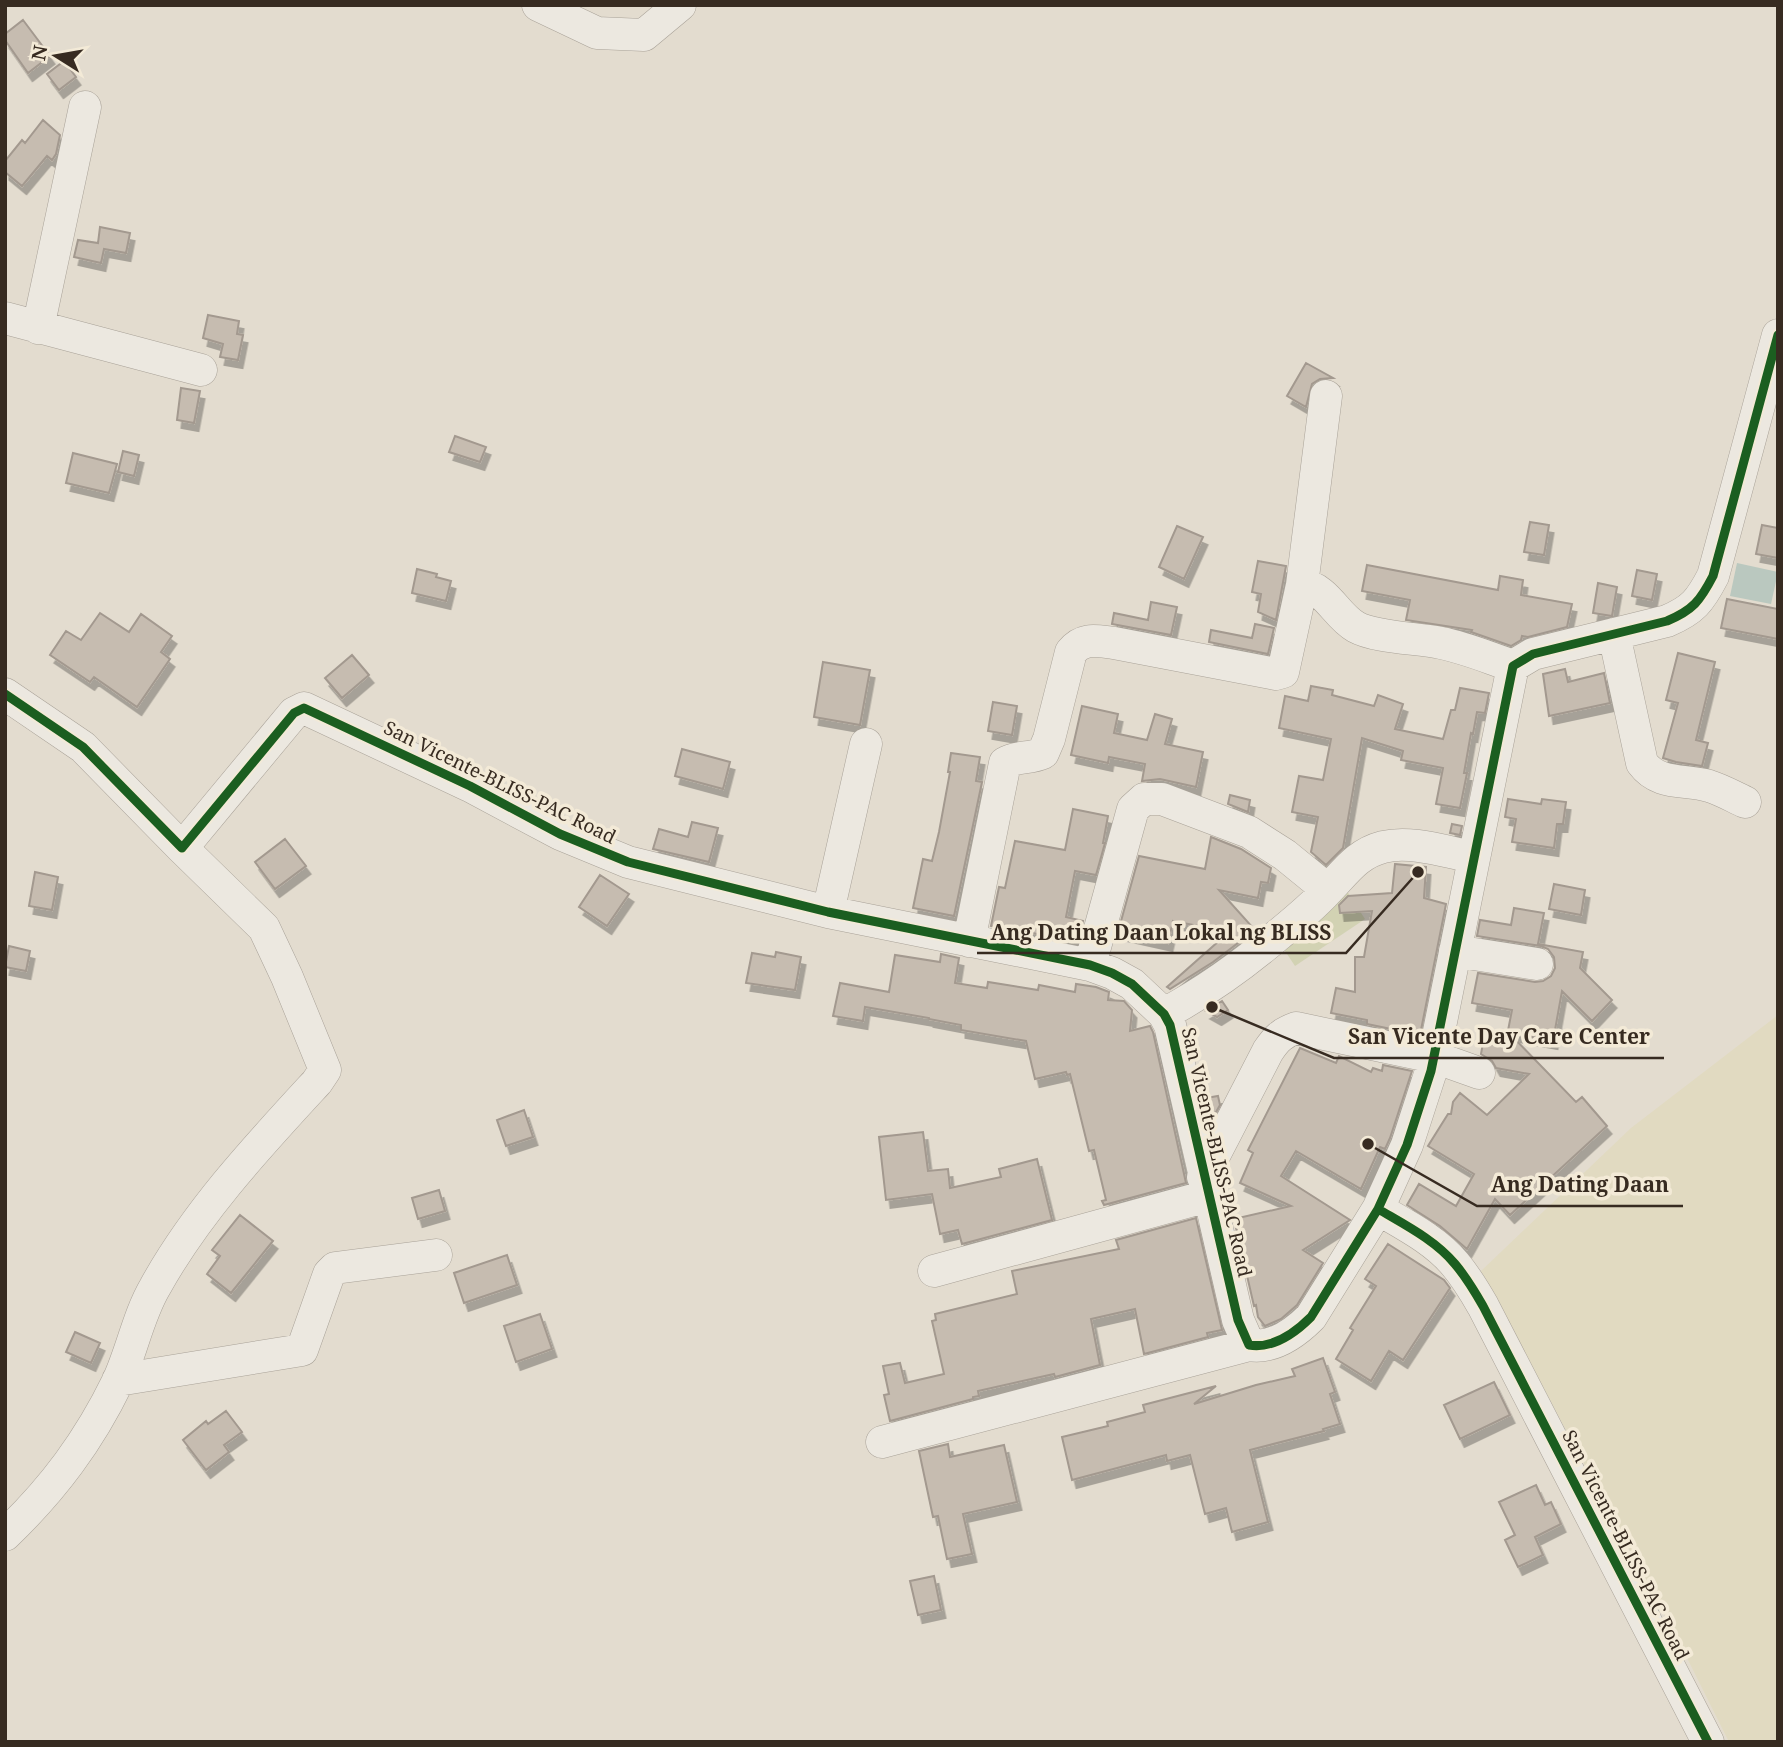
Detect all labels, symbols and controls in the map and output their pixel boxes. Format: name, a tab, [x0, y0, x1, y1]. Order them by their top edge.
north arrow	[21, 21, 91, 91]
text: N	[25, 43, 54, 63]
street label: San Vicente-BLISS-PAC Road	[380, 714, 621, 850]
callout: Ang Dating Daan Lokal ng BLISS	[977, 911, 1346, 953]
text: Ang Dating Daan Lokal ng BLISS	[991, 918, 1331, 946]
callout: San Vicente Day Care Center	[1334, 1016, 1664, 1058]
text: San Vicente Day Care Center	[1348, 1022, 1650, 1050]
street label: San Vicente-BLISS-PAC Road	[1176, 1025, 1258, 1280]
callout: Ang Dating Daan	[1477, 1164, 1683, 1206]
text: Ang Dating Daan	[1491, 1170, 1669, 1198]
street label: San Vicente-BLISS-PAC Road	[1556, 1425, 1696, 1665]

